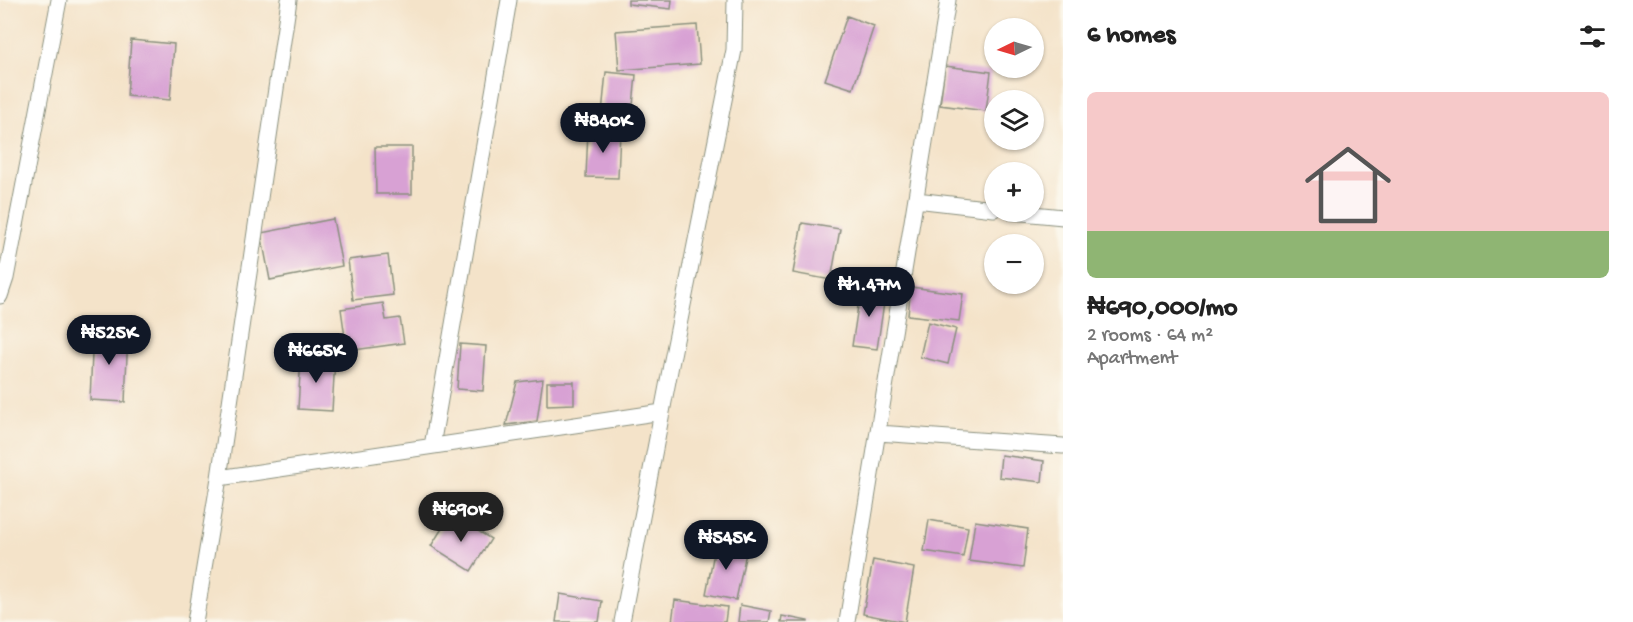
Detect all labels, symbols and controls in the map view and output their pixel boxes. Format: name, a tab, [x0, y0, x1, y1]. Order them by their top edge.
north arrow	[984, 18, 1044, 78]
map controls	[984, 18, 1044, 294]
icon: filters	[1576, 20, 1609, 53]
text: 6 homes	[1087, 21, 1175, 52]
button: layers	[984, 90, 1044, 150]
pin: ₦840K	[561, 103, 645, 154]
text: ₦840K	[574, 111, 632, 134]
icon: home	[1294, 131, 1402, 239]
button: +	[984, 162, 1044, 222]
button: −	[984, 234, 1044, 294]
pin: ₦1.47M	[820, 267, 918, 318]
text: ₦1.47M	[838, 275, 900, 298]
text: ₦690,000/mo	[1087, 294, 1237, 325]
pin: ₦525K	[67, 315, 151, 366]
text: ₦525K	[81, 323, 137, 346]
text: 2 rooms · 64 m²	[1087, 325, 1213, 348]
pin: ₦665K	[274, 333, 358, 384]
text: ₦665K	[288, 341, 344, 364]
text: Apartment	[1087, 348, 1177, 371]
pin: ₦690K	[419, 492, 503, 543]
text: ₦690K	[433, 500, 489, 523]
pin: ₦545K	[684, 520, 768, 571]
text: ₦545K	[698, 528, 754, 551]

